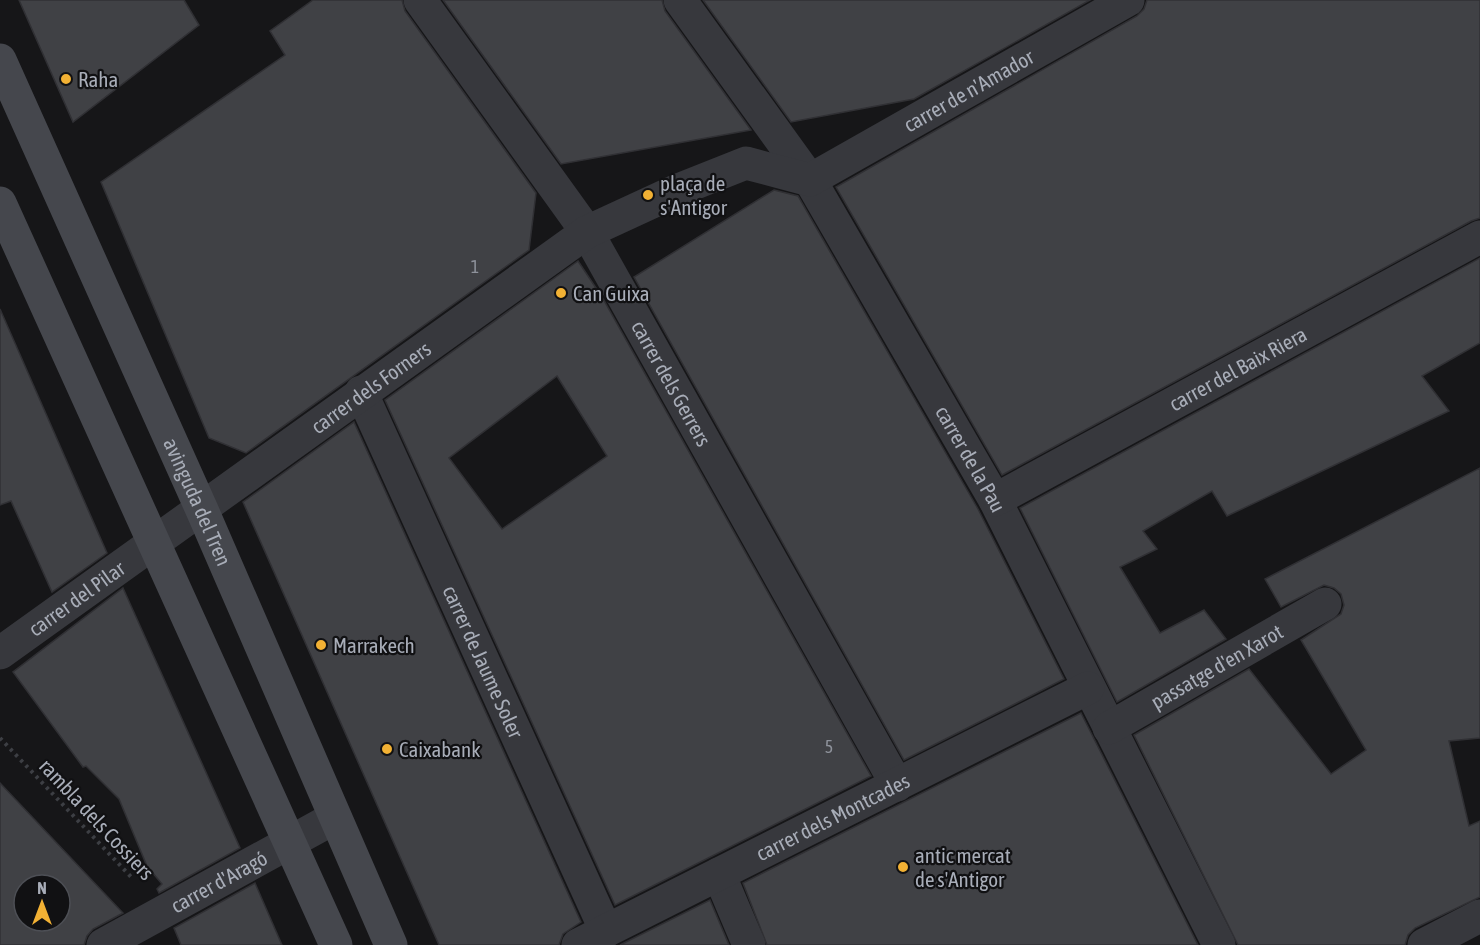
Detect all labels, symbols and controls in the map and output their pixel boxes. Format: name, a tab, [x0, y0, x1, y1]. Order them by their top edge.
street label: carrer de n'Amador	[899, 44, 1038, 137]
place label: Raha	[78, 67, 118, 91]
marker: Raha	[59, 72, 73, 86]
place label: plaça de s'Antigor	[660, 171, 728, 219]
marker: plaça de s'Antigor	[641, 188, 655, 202]
house number: 1	[471, 256, 479, 277]
place label: Can Guixa	[573, 281, 650, 305]
marker: Can Guixa	[554, 286, 568, 300]
street label: carrer dels Gerrers	[627, 316, 716, 450]
street label: carrer del Baix Riera	[1165, 321, 1311, 415]
street label: carrer dels Forners	[306, 336, 435, 438]
street label: carrer de la Pau	[931, 401, 1011, 516]
street label: avinguda del Tren	[159, 434, 237, 569]
street label: carrer del Pilar	[24, 555, 130, 641]
street label: carrer de Jaume Soler	[438, 581, 529, 742]
street label: passatge d'en Xarot	[1146, 619, 1287, 714]
place label: Marrakech	[333, 633, 415, 657]
marker: Marrakech	[314, 638, 328, 652]
house number: 5	[825, 736, 833, 757]
place label: Caixabank	[399, 737, 480, 761]
marker: Caixabank	[380, 742, 394, 756]
street label: rambla dels Cossiers	[35, 754, 159, 884]
street label: carrer dels Montcades	[752, 768, 913, 865]
place label: antic mercat de s'Antigor	[915, 843, 1011, 891]
street label: carrer d'Aragó	[166, 845, 271, 918]
marker: antic mercat de s'Antigor	[896, 860, 910, 874]
north arrow	[12, 873, 72, 933]
text: N	[37, 879, 47, 897]

